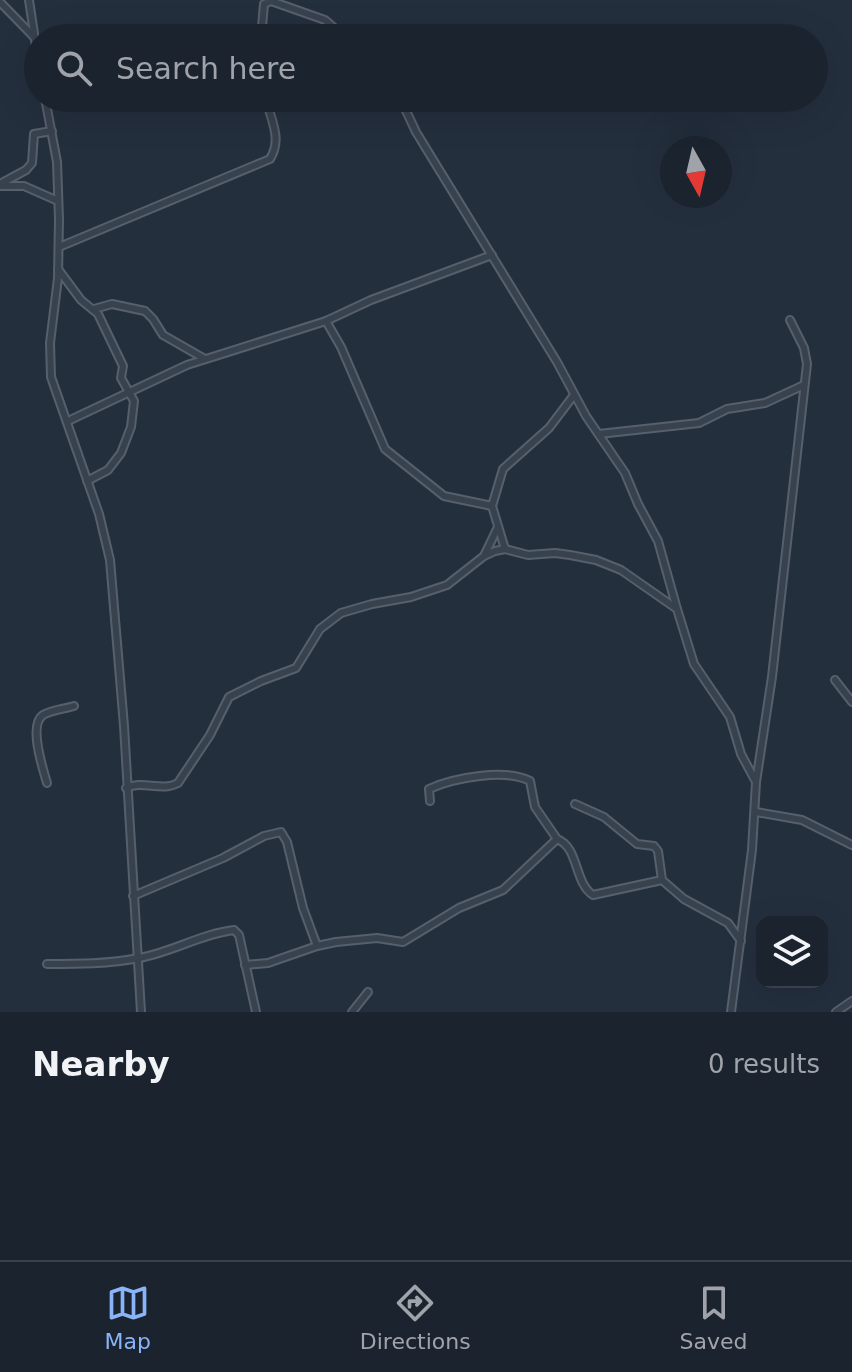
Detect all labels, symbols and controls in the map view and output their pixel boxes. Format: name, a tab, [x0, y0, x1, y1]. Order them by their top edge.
search box	[24, 24, 828, 112]
icon: search	[52, 46, 96, 90]
text: Search here	[116, 51, 296, 86]
north arrow	[660, 136, 732, 208]
map controls	[756, 916, 828, 988]
button: layers	[756, 916, 828, 988]
text: Nearby	[32, 1044, 170, 1084]
text: 0 results	[708, 1049, 820, 1079]
tab: Map	[104, 1281, 151, 1354]
tab: Directions	[360, 1281, 471, 1354]
tab: Saved	[680, 1281, 748, 1354]

